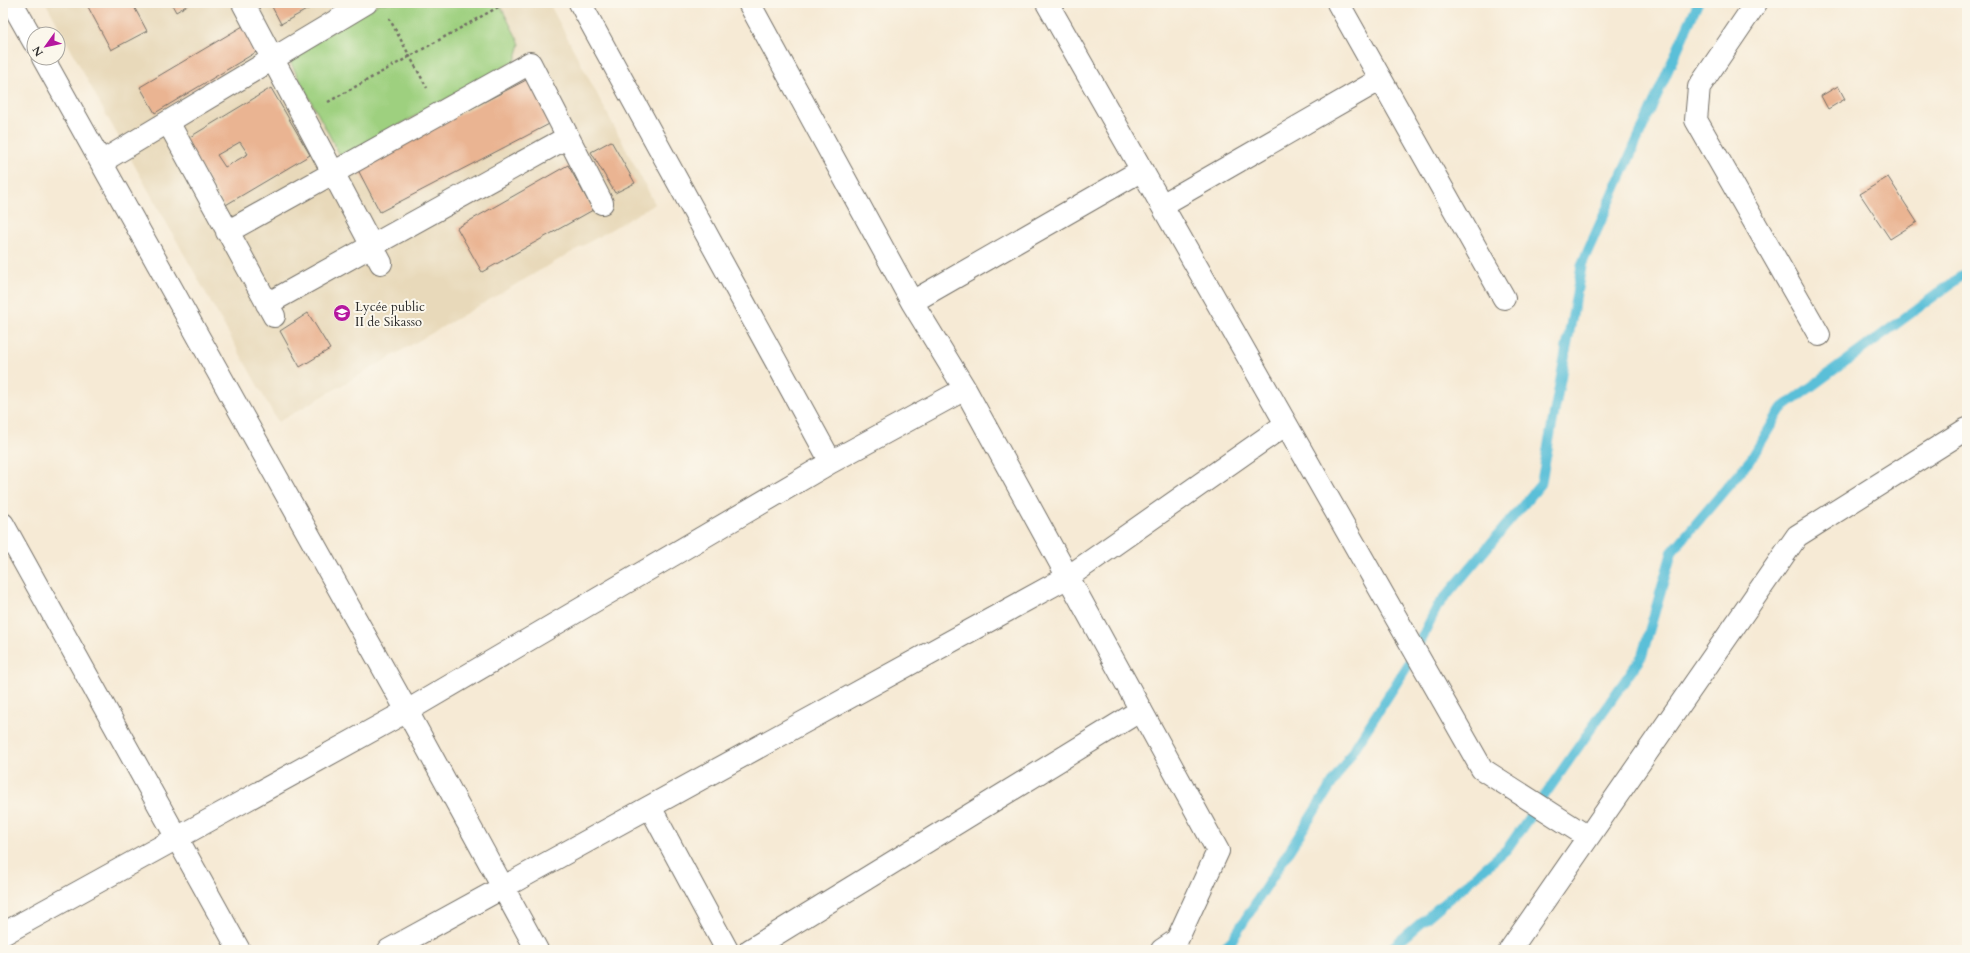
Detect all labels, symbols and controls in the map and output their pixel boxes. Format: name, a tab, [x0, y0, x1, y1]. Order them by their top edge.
north arrow	[26, 26, 66, 66]
text: N	[29, 43, 47, 59]
place label: Lycée public II de Sikasso	[355, 298, 425, 331]
school or university icon: Lycée public II de Sikasso	[332, 303, 352, 323]

